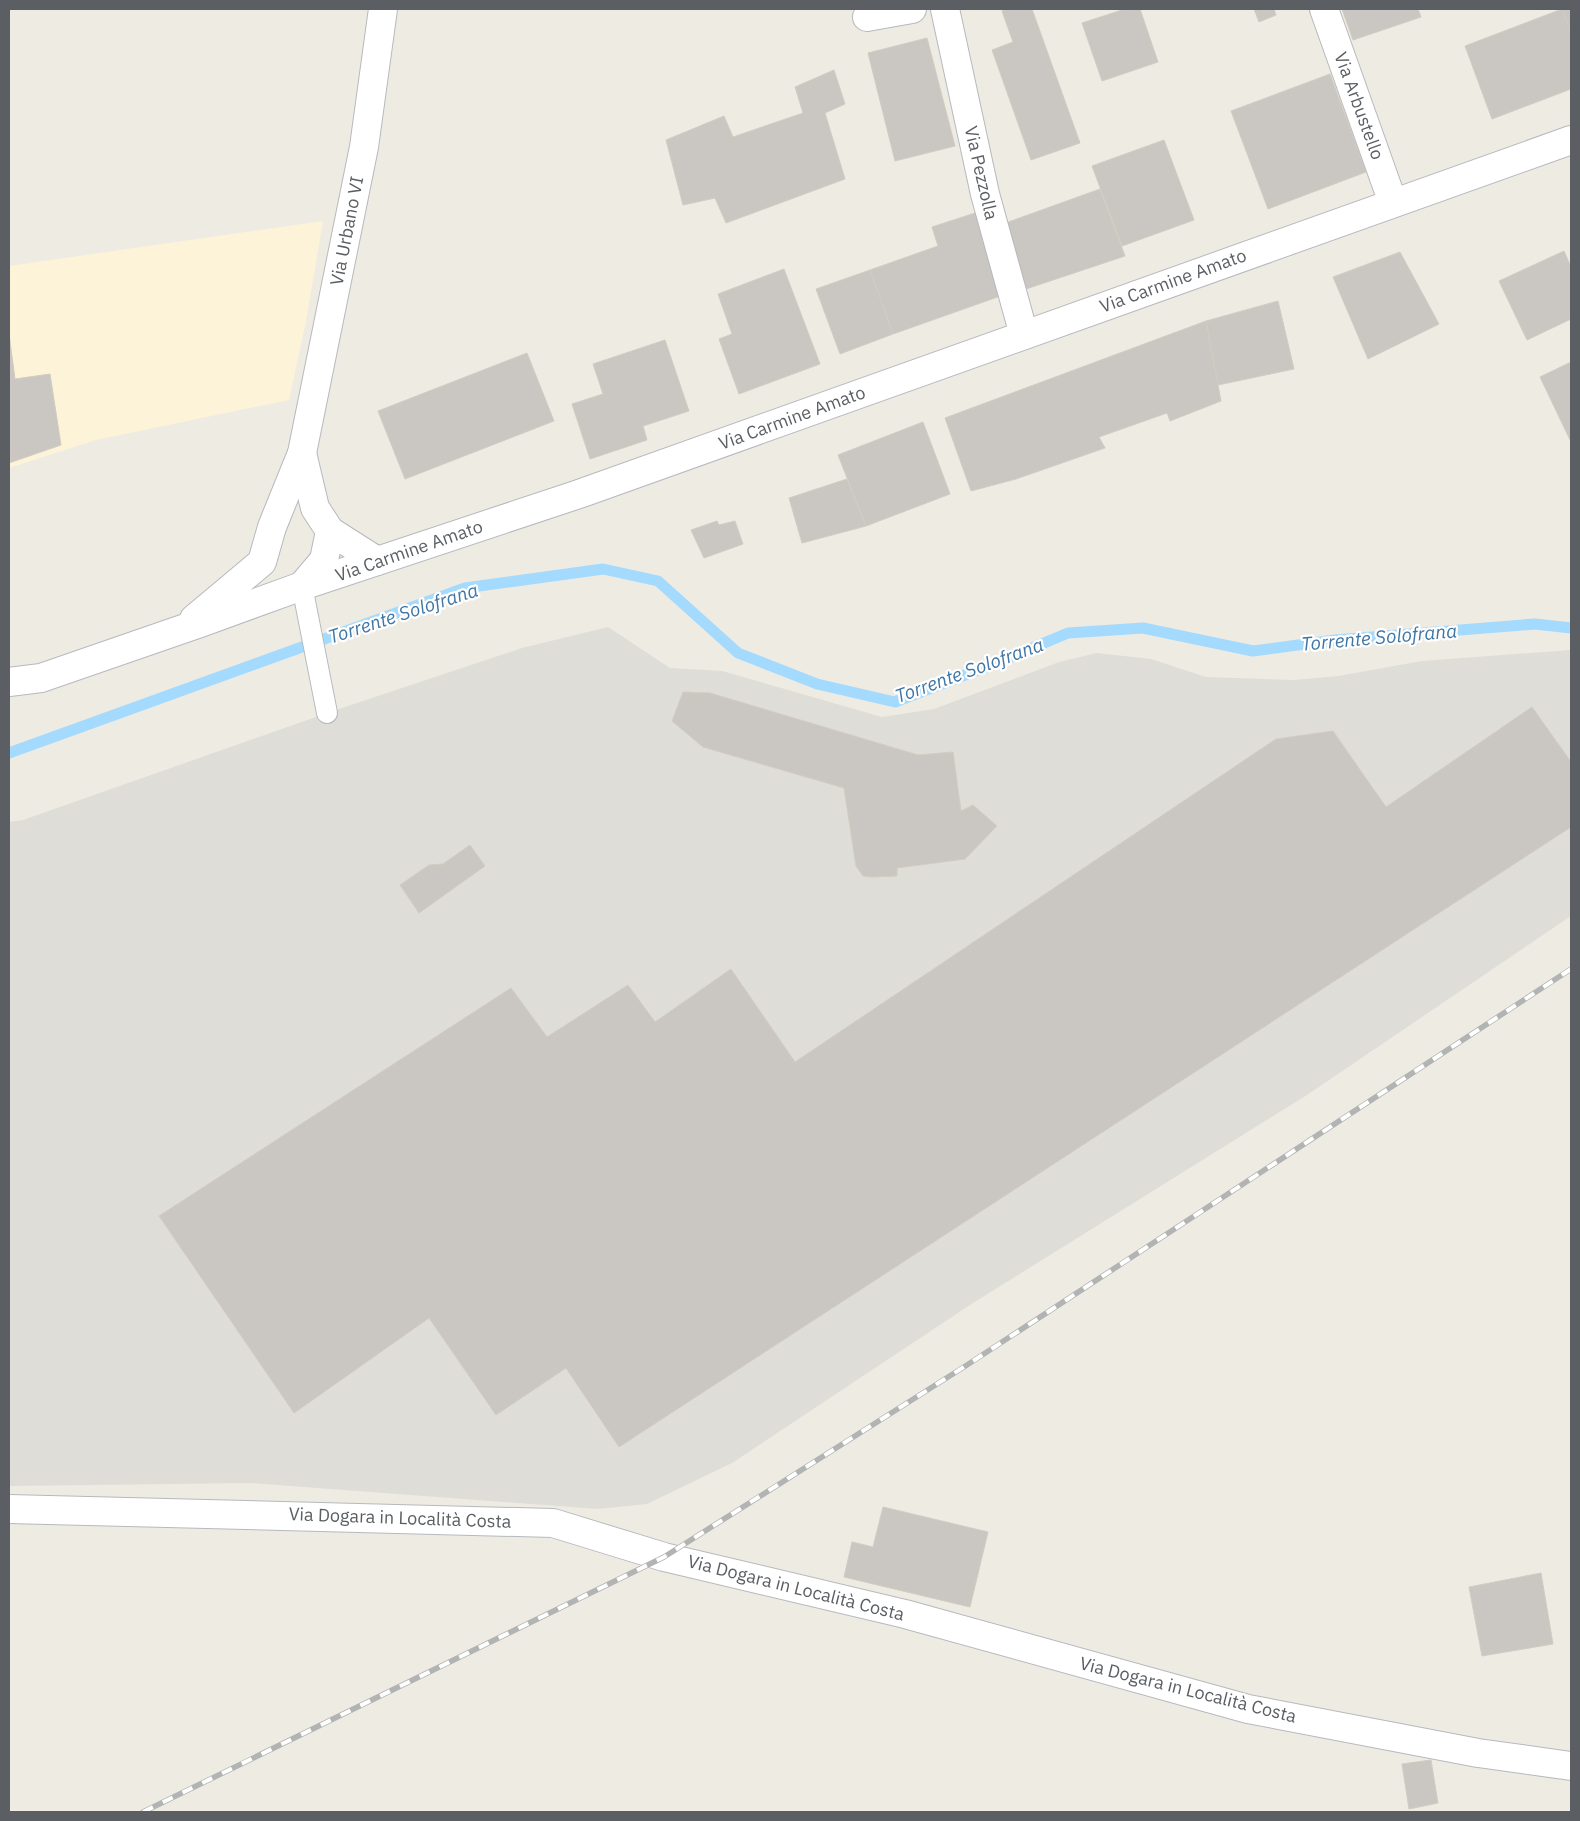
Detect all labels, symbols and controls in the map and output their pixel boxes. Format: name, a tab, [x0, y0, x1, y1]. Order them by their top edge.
street label: Via Arbustello	[1329, 49, 1390, 163]
street label: Via Pezzolla	[960, 124, 1004, 222]
street label: Via Urbano VI	[325, 174, 368, 288]
street label: Via Carmine Amato	[1096, 243, 1249, 318]
street label: Via Carmine Amato	[715, 380, 868, 455]
street label: Via Carmine Amato	[332, 515, 486, 587]
water label: Torrente Solofrana	[325, 577, 481, 649]
water label: Torrente Solofrana	[1300, 618, 1458, 656]
water label: Torrente Solofrana	[891, 632, 1047, 708]
street label: Via Dogara in Località Costa	[288, 1502, 512, 1533]
street label: Via Dogara in Località Costa	[685, 1549, 907, 1626]
street label: Via Dogara in Località Costa	[1077, 1651, 1299, 1728]

